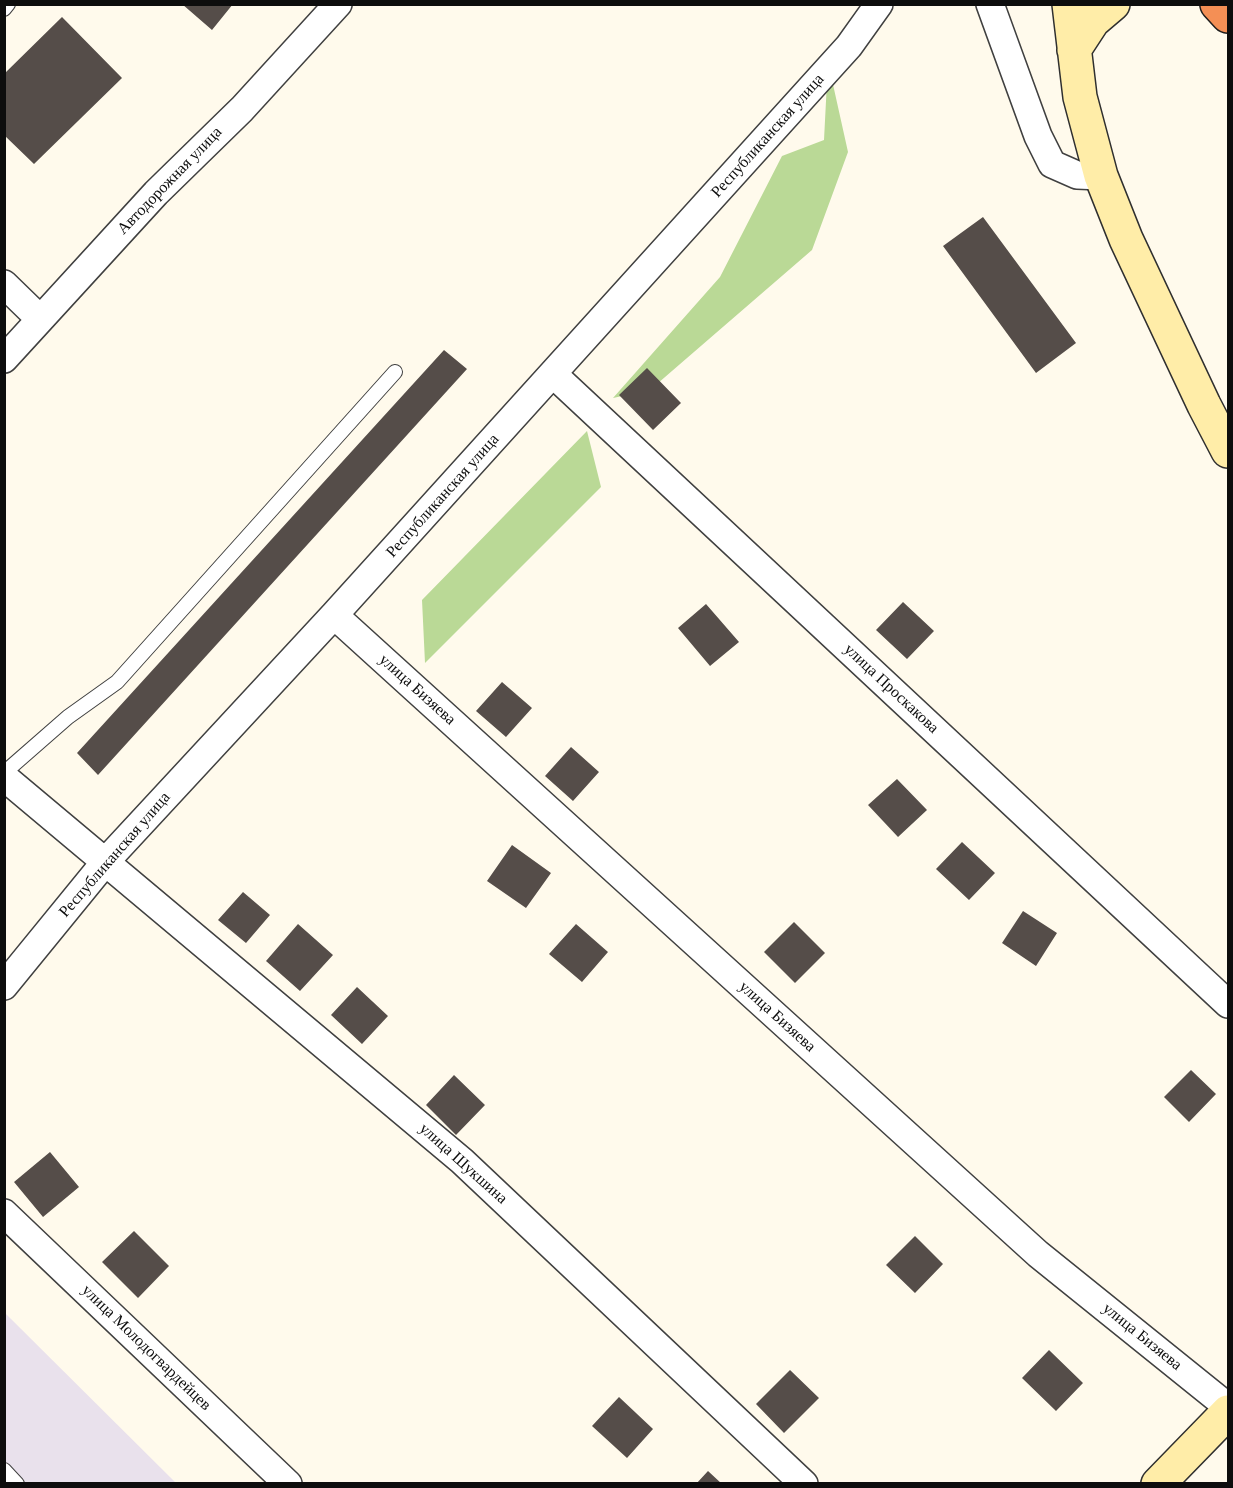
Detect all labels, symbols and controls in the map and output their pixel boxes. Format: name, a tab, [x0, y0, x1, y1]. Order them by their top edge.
street label: Республиканская улица	[707, 70, 829, 202]
street label: Автодорожная улица	[114, 123, 226, 239]
street label: Республиканская улица	[382, 430, 504, 562]
street label: улица Проскакова	[840, 640, 942, 738]
street label: улица Бизяева	[375, 651, 459, 729]
street label: Республиканская улица	[55, 788, 175, 922]
street label: улица Бизяева	[735, 978, 819, 1056]
street label: улица Шукшина	[415, 1119, 511, 1209]
street label: улица Молодогвардейцев	[77, 1281, 215, 1415]
street label: улица Бизяева	[1098, 1299, 1186, 1375]

